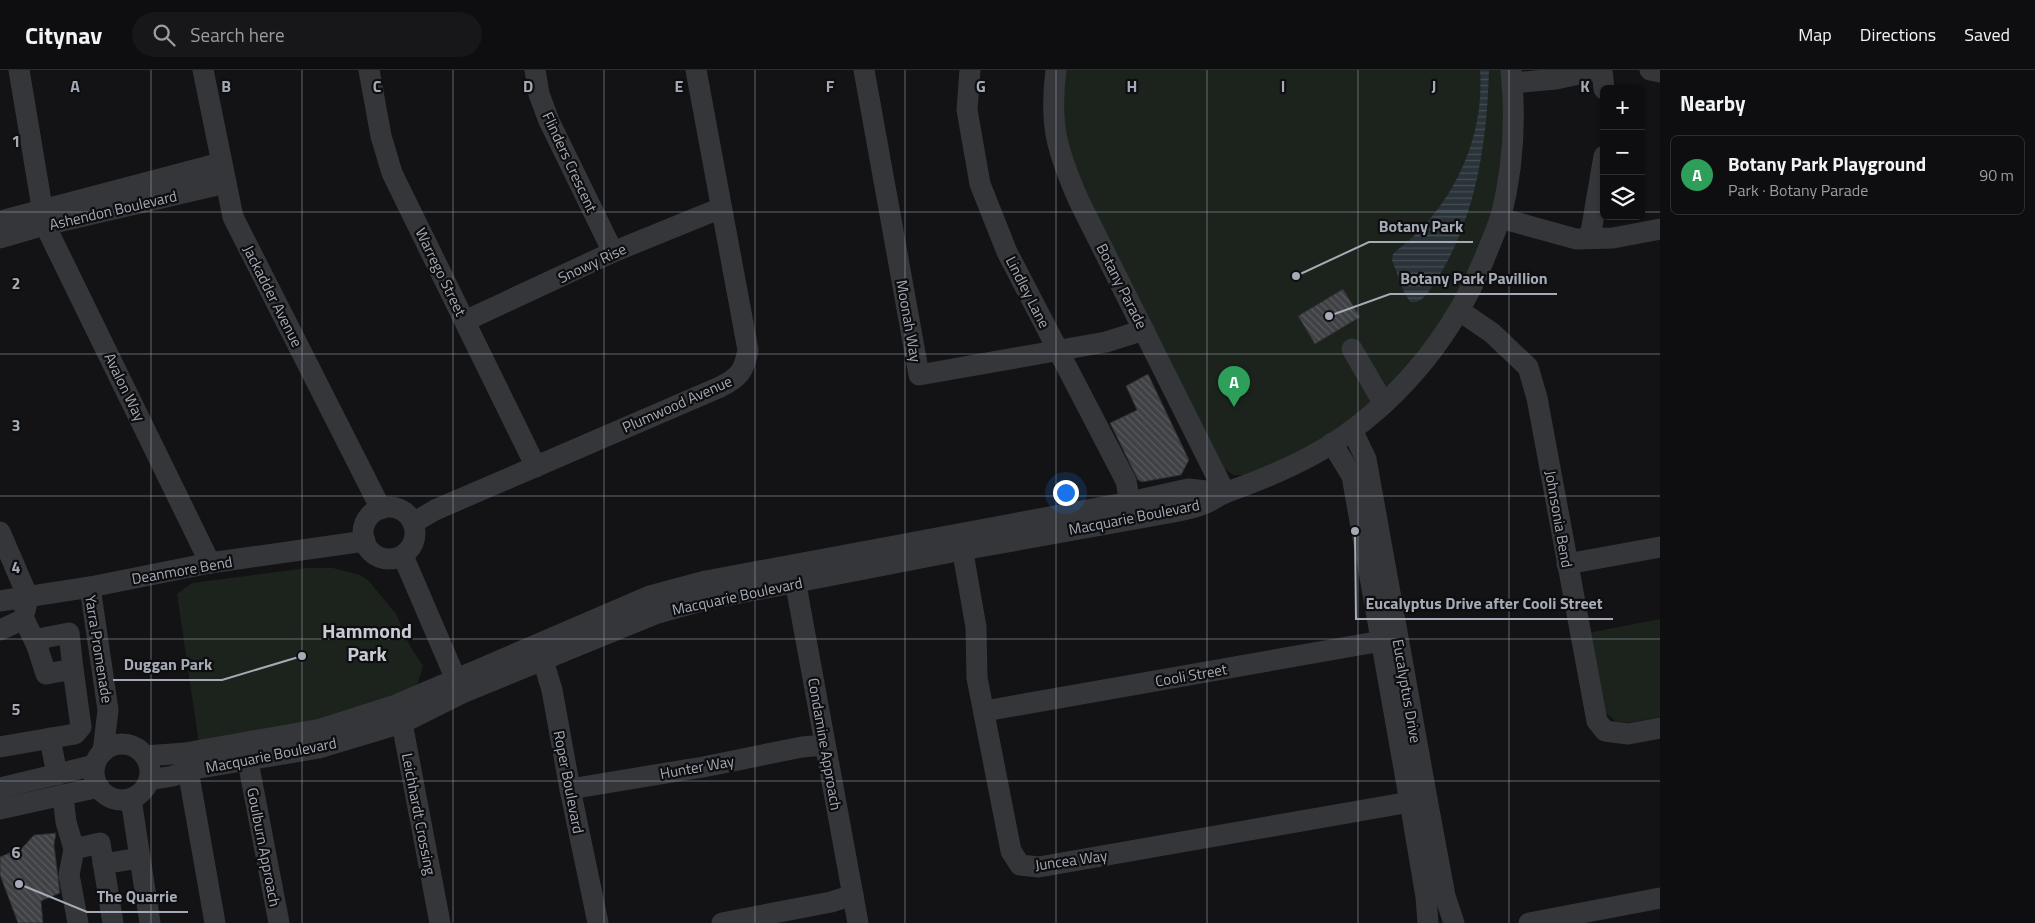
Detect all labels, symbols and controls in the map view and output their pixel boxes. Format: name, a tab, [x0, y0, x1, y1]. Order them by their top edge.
search box	[132, 12, 482, 57]
text: Citynav	[25, 17, 102, 53]
text: Search here	[190, 20, 285, 49]
icon: search	[150, 21, 178, 49]
text: Map	[1798, 21, 1832, 48]
text: Directions	[1860, 21, 1936, 48]
text: Saved	[1964, 21, 2010, 48]
text: A	[70, 74, 80, 98]
text: B	[221, 74, 231, 98]
text: C	[373, 74, 382, 98]
text: D	[523, 74, 533, 98]
text: E	[675, 74, 684, 98]
text: F	[826, 74, 835, 98]
text: G	[976, 74, 986, 98]
text: H	[1127, 74, 1137, 98]
text: I	[1281, 74, 1285, 98]
text: J	[1432, 74, 1436, 98]
text: K	[1580, 74, 1590, 98]
map controls	[1600, 85, 1645, 220]
button: +	[1600, 85, 1645, 130]
text: Nearby	[1680, 87, 1745, 119]
street label: Flinders Crescent	[537, 108, 604, 217]
text: 1	[12, 129, 20, 153]
button: −	[1600, 130, 1645, 175]
text: Botany Park Playground	[1728, 149, 1926, 178]
text: A	[1692, 163, 1702, 187]
text: 90 m	[1979, 163, 2014, 187]
button: layers	[1600, 175, 1645, 220]
text: Park · Botany Parade	[1728, 178, 1868, 202]
street label: Ashendon Boulevard	[47, 184, 179, 236]
callout: Botany Park	[1369, 211, 1473, 242]
text: Botany Park	[1379, 214, 1464, 238]
street label: Warrego Street	[410, 224, 473, 321]
street label: Snowy Rise	[554, 237, 630, 289]
street label: Botany Parade	[1091, 239, 1153, 333]
street label: Jackadder Avenue	[237, 241, 309, 351]
street label: Lindley Lane	[1000, 252, 1056, 332]
callout: Botany Park Pavillion	[1390, 263, 1557, 294]
text: Botany Park Pavillion	[1400, 266, 1548, 290]
text: 2	[12, 271, 20, 295]
street label: Moonah Way	[890, 278, 928, 364]
street label: Avalon Way	[98, 349, 152, 425]
pin: A	[1218, 366, 1250, 407]
street label: Plumwood Avenue	[618, 369, 736, 439]
text: 3	[12, 413, 20, 437]
street label: Johnsonia Bend	[1539, 469, 1579, 569]
your location	[1053, 480, 1079, 506]
street label: Macquarie Boulevard	[1067, 493, 1201, 541]
street label: Deanmore Bend	[130, 550, 234, 590]
text: 4	[12, 555, 21, 579]
street label: Macquarie Boulevard	[670, 571, 804, 621]
callout: Eucalyptus Drive after Cooli Street	[1356, 588, 1613, 619]
text: Eucalyptus Drive after Cooli Street	[1365, 591, 1603, 615]
street label: Yarra Promenade	[79, 593, 119, 705]
district label: Hammond Park	[322, 615, 412, 669]
street label: Eucalyptus Drive	[1387, 637, 1427, 745]
callout: Duggan Park	[113, 649, 222, 680]
text: Duggan Park	[124, 652, 213, 676]
street label: Cooli Street	[1153, 657, 1229, 693]
street label: Condamine Approach	[802, 676, 848, 812]
text: 5	[12, 697, 21, 721]
street label: Roper Boulevard	[548, 728, 590, 836]
street label: Macquarie Boulevard	[204, 731, 338, 779]
street label: Hunter Way	[658, 749, 736, 785]
street label: Leichhardt Crossing	[396, 751, 442, 877]
street label: Goulburn Approach	[241, 786, 287, 908]
text: 6	[12, 840, 21, 864]
street label: Juncea Way	[1033, 844, 1109, 876]
callout: The Quarrie	[87, 881, 188, 912]
text: The Quarrie	[97, 884, 177, 908]

